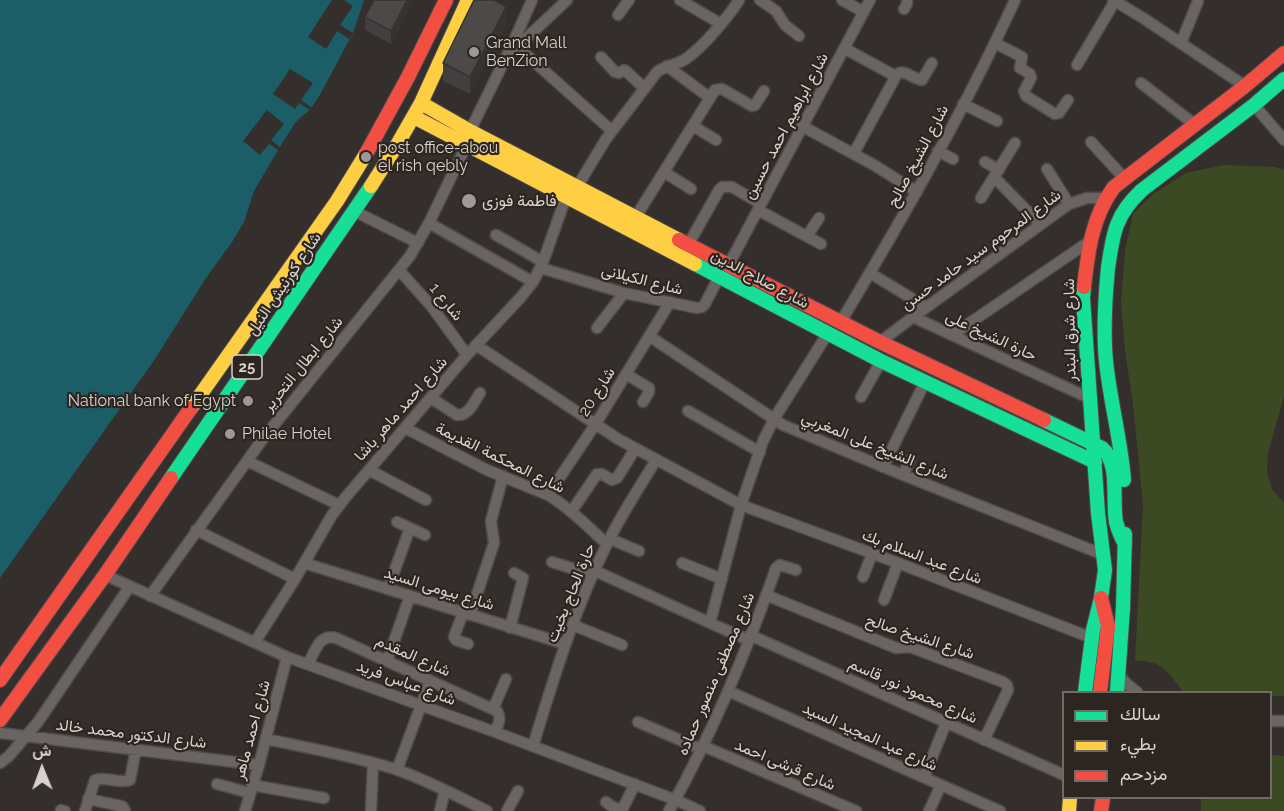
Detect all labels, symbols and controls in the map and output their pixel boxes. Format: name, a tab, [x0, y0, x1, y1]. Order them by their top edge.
place label: Grand Mall BenZion	[486, 33, 566, 71]
marker: Grand Mall BenZion	[467, 45, 481, 59]
street label: شارع ابراهيم احمد حسين	[739, 50, 833, 202]
street label: شارع الشيخ صالح	[883, 102, 953, 210]
place label: post office-abou el rish qebly	[378, 138, 498, 176]
marker: post office-abou el rish qebly	[359, 150, 373, 164]
street label: شارع المرحوم سيد حامد حسن	[897, 186, 1065, 314]
place label: فاطمة فوزى	[482, 191, 557, 211]
marker: فاطمة فوزى	[460, 192, 478, 210]
street label: شارع كورنيش النيل	[243, 229, 325, 339]
street label: شارع صلاح الدين	[708, 245, 812, 313]
street label: شارع الكيلانى	[599, 261, 685, 299]
street label: شارع شرق البندر	[1060, 278, 1080, 382]
street label: شارع 1	[425, 279, 467, 325]
street label: حارة الشيخ على	[943, 307, 1039, 365]
street label: شارع ابطال التحرير	[259, 313, 347, 415]
street label: شارع احمد ماهر باشا	[350, 353, 452, 465]
road number: 25	[232, 355, 262, 379]
street label: شارع 20	[574, 364, 620, 420]
place label: National bank of Egypt	[68, 391, 236, 411]
marker: National bank of Egypt	[241, 394, 255, 408]
street label: شارع الشيخ على المغربي	[799, 408, 951, 484]
street label: شارع المحكمة القديمة	[432, 418, 568, 498]
place label: Philae Hotel	[242, 424, 331, 444]
marker: Philae Hotel	[223, 427, 237, 441]
street label: شارع عبد السلام بك	[859, 525, 985, 589]
street label: حارة الحاج بخيت	[542, 541, 600, 645]
street label: شارع بيومى السيد	[382, 563, 496, 615]
street label: شارع مصطفى منصور حماده	[673, 590, 759, 758]
street label: شارع الشيخ صالح	[863, 610, 977, 664]
street label: شارع المقدم	[373, 631, 453, 681]
street label: شارع محمود نور قاسم	[846, 654, 980, 728]
street label: شارع عباس فريد	[354, 656, 458, 710]
street label: شارع احمد ماهر	[229, 678, 275, 782]
legend	[1062, 691, 1272, 799]
street label: شارع عبد المجيد السيد	[800, 699, 940, 775]
text: سالك	[1120, 703, 1160, 724]
street label: شارع الدكتور محمد خالد	[55, 715, 207, 753]
text: بطيء	[1120, 733, 1156, 754]
street label: شارع قرشى احمد	[732, 735, 838, 795]
north arrow	[12, 739, 72, 799]
text: ش	[32, 741, 51, 760]
text: مزدحم	[1120, 763, 1167, 784]

